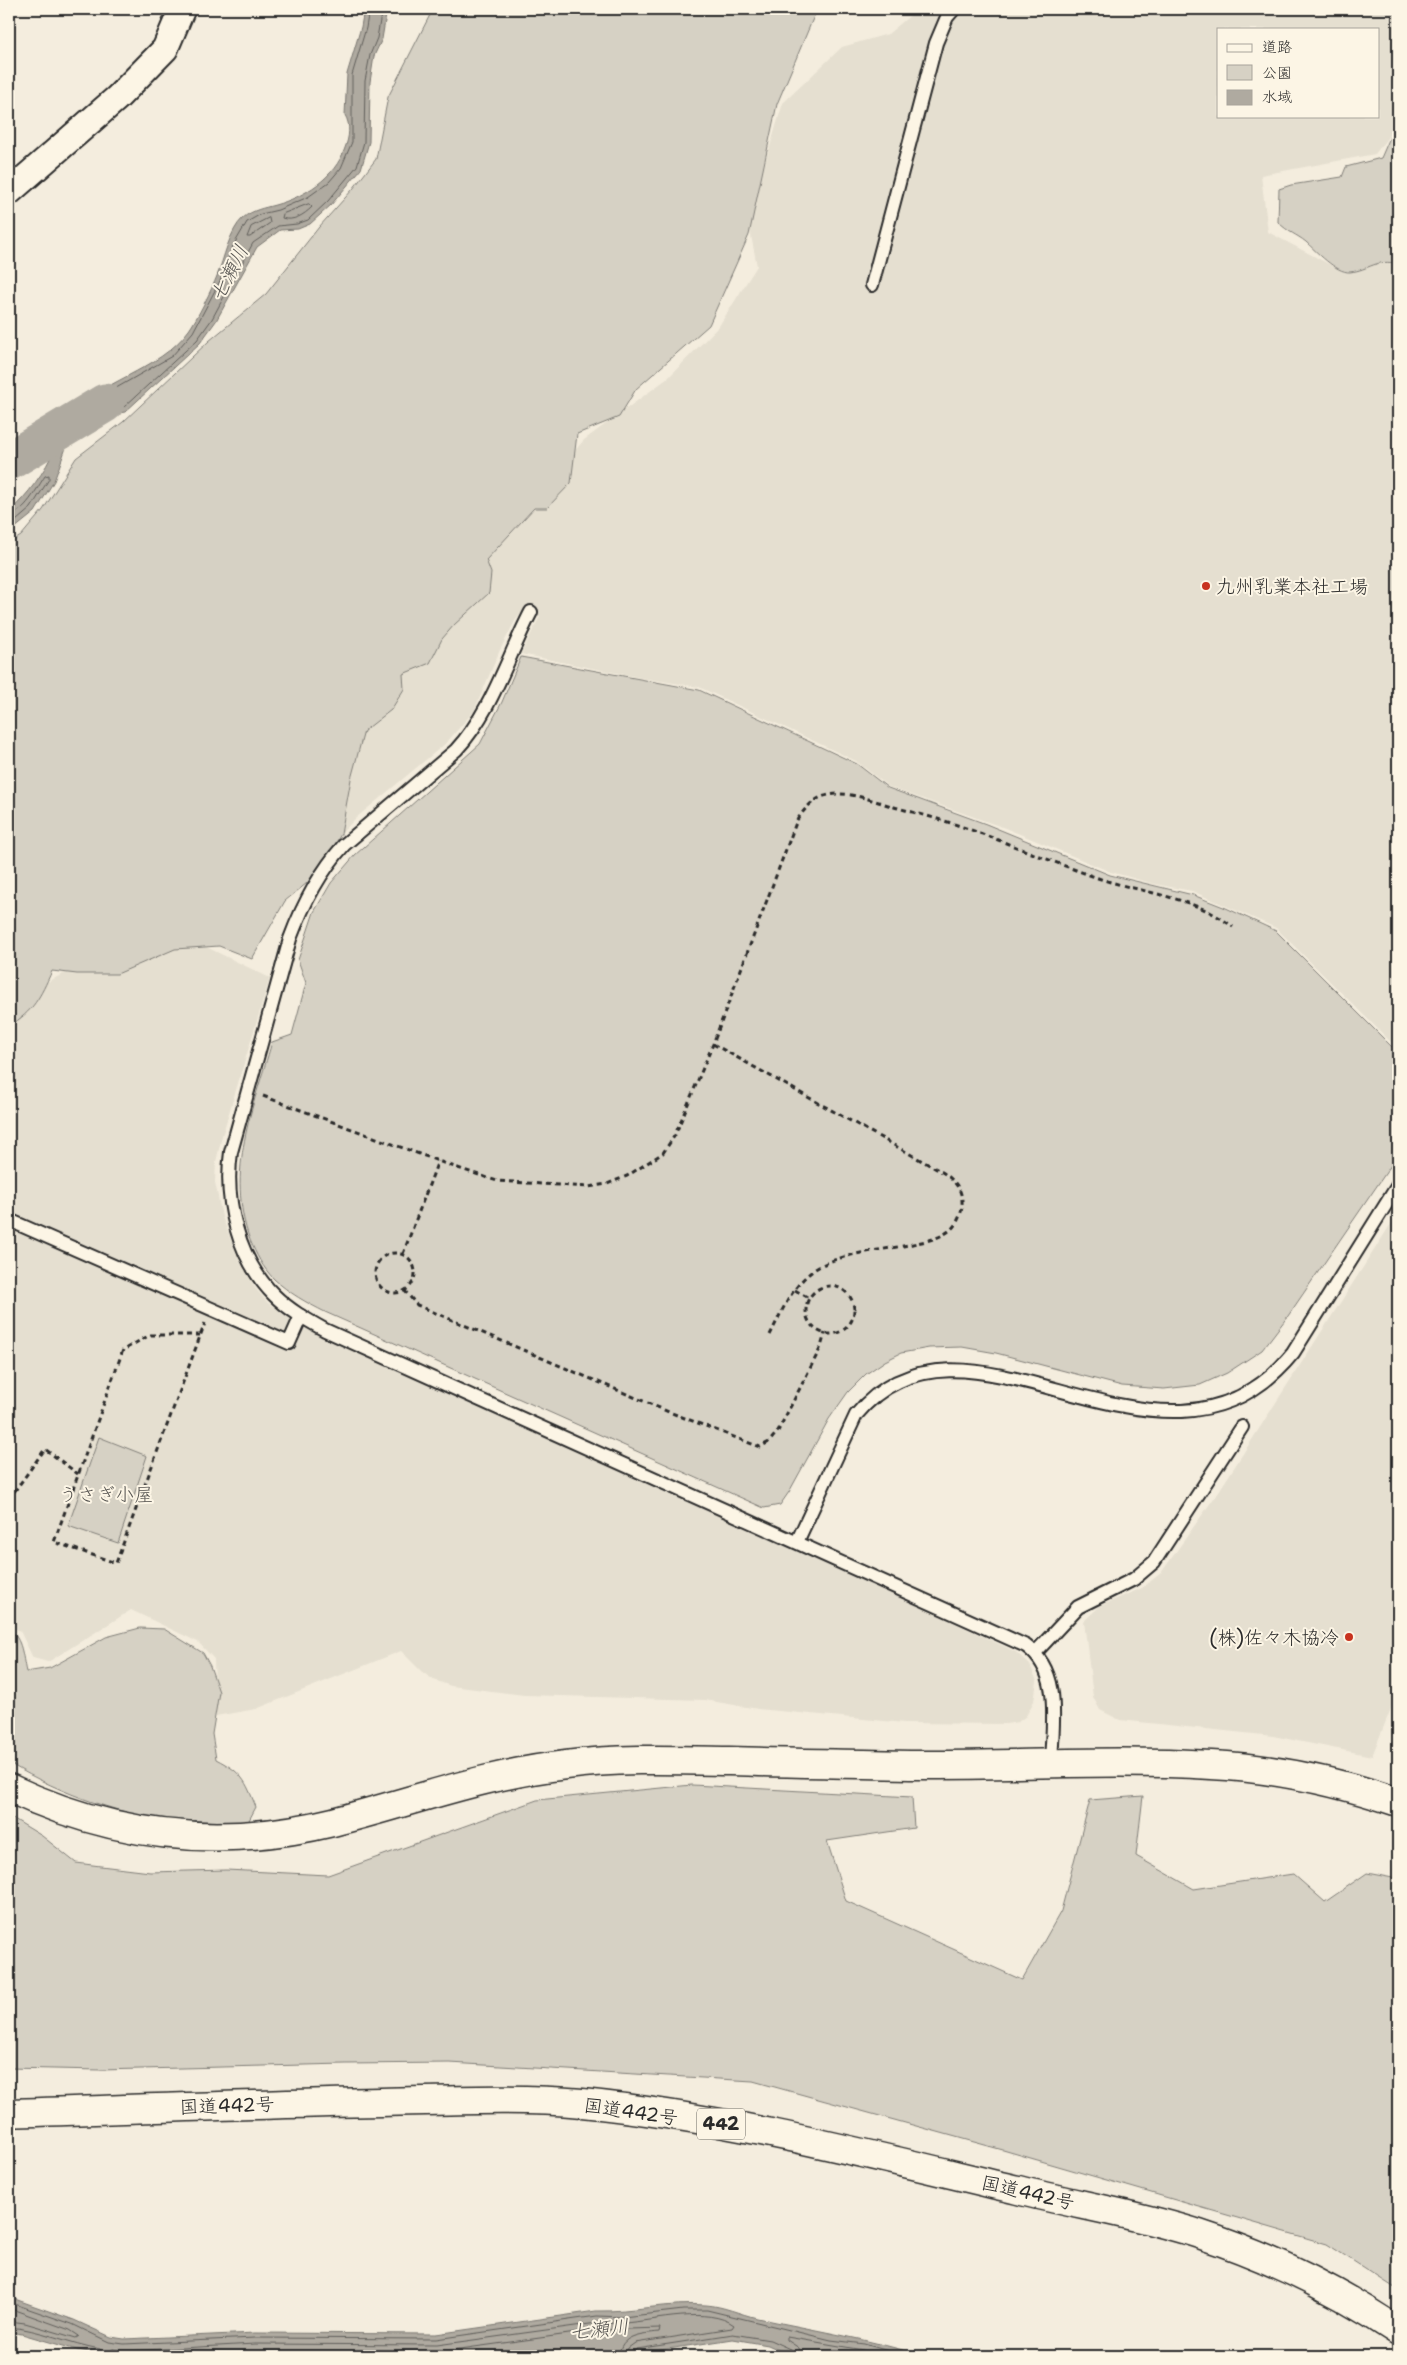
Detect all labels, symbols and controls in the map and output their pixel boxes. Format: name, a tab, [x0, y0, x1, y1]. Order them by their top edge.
legend	[1217, 28, 1380, 118]
text: 道路	[1262, 37, 1292, 57]
text: 公園	[1262, 63, 1292, 83]
text: 水域	[1262, 87, 1292, 107]
water label: 七瀬川	[204, 240, 254, 306]
place label: 九州乳業本社工場	[1216, 574, 1368, 599]
marker: 九州乳業本社工場	[1200, 580, 1212, 592]
park label: うさぎ小屋	[58, 1482, 154, 1507]
place label: (株)佐々木協冷	[1209, 1625, 1339, 1650]
marker: (株)佐々木協冷	[1343, 1631, 1355, 1643]
street label: 国道442号	[179, 2091, 275, 2120]
street label: 国道442号	[582, 2093, 680, 2130]
road number: 442	[697, 2108, 745, 2140]
street label: 国道442号	[979, 2170, 1077, 2215]
water label: 七瀬川	[568, 2313, 630, 2345]

